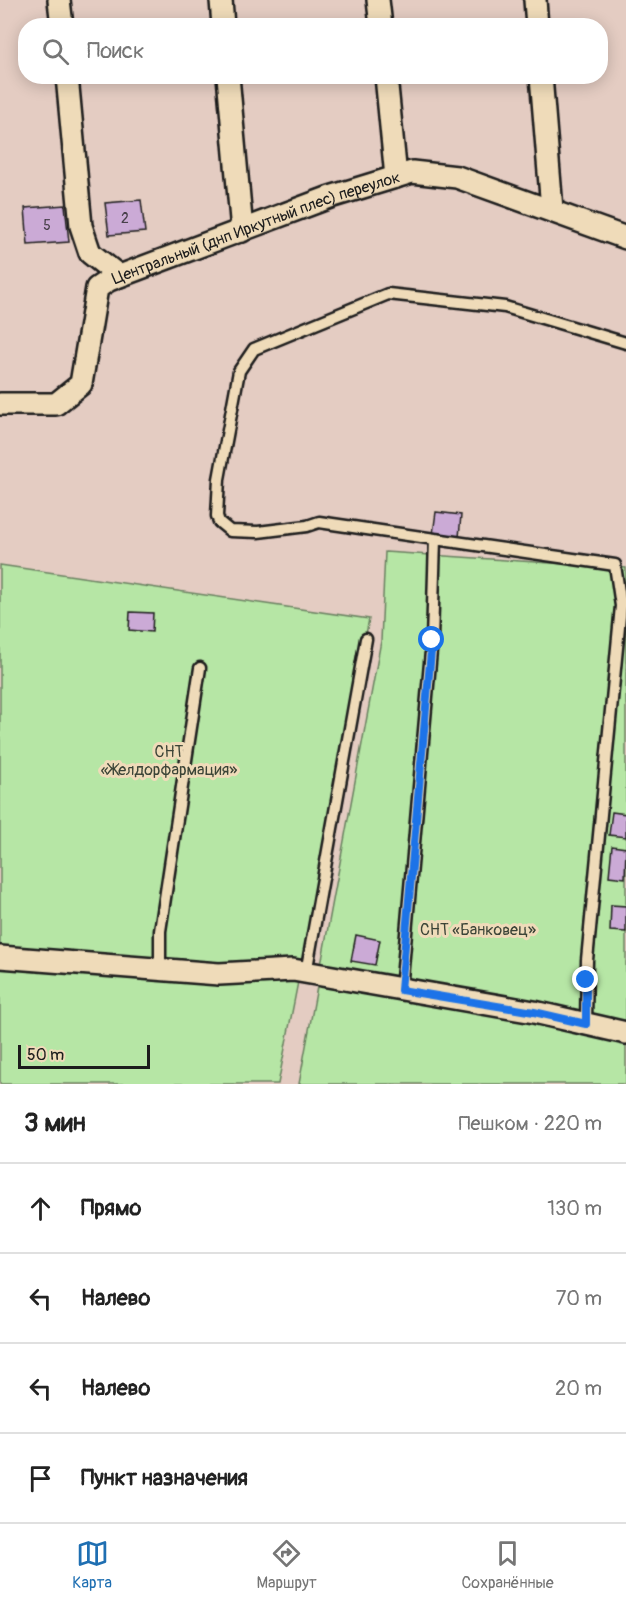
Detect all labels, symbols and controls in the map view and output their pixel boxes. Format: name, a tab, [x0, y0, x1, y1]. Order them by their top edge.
search box	[18, 18, 608, 84]
icon: search	[39, 35, 72, 68]
text: Поиск	[87, 37, 144, 65]
street label: Центральный (днп Иркутный плес) переулок	[109, 167, 403, 289]
house number: 2	[121, 210, 129, 227]
house number: 5	[43, 217, 51, 234]
route start	[418, 626, 444, 652]
park label: СНТ «Желдорфармация»	[101, 742, 237, 780]
park label: СНТ «Банковец»	[420, 920, 536, 940]
route end	[572, 966, 598, 992]
scale bar	[18, 1042, 150, 1070]
text: 50 m	[27, 1045, 64, 1065]
text: 3 мин	[24, 1107, 86, 1139]
text: Пешком · 220 m	[458, 1111, 602, 1136]
icon: ahead	[24, 1192, 57, 1225]
text: Прямо	[81, 1194, 141, 1222]
text: 130 m	[547, 1196, 602, 1221]
icon: left	[24, 1282, 57, 1315]
text: Налево	[81, 1284, 150, 1312]
text: 70 m	[556, 1286, 602, 1311]
icon: left	[24, 1372, 57, 1405]
text: Налево	[81, 1374, 150, 1402]
text: 20 m	[555, 1376, 602, 1401]
icon: arrive	[24, 1462, 57, 1495]
text: Пункт назначения	[81, 1464, 248, 1492]
tab: Карта	[72, 1537, 112, 1593]
tab: Маршрут	[257, 1537, 317, 1593]
tab: Сохранённые	[461, 1537, 554, 1593]

